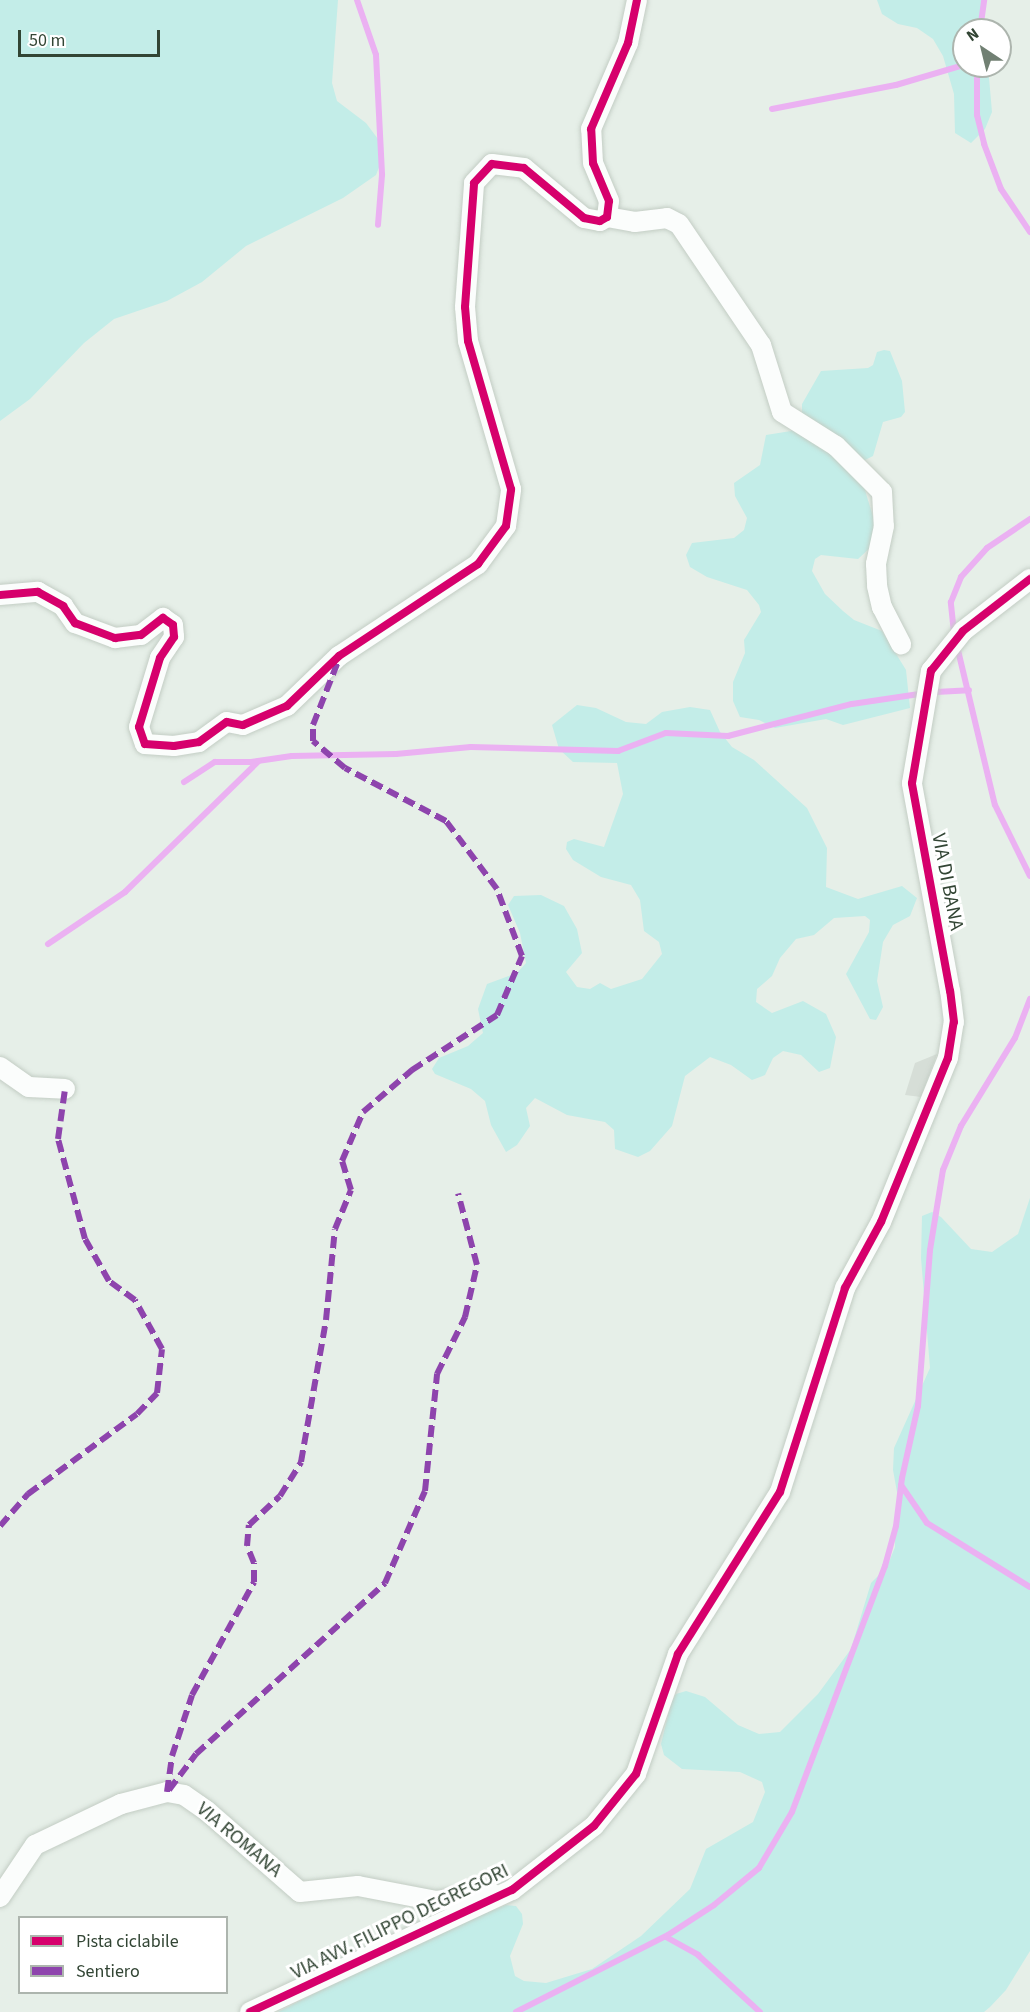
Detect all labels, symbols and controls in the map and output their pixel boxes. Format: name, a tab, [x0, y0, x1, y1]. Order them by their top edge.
scale bar	[21, 18, 164, 56]
north arrow	[952, 18, 1012, 78]
text: N	[962, 23, 983, 47]
text: 50 m	[29, 28, 65, 53]
street label: VIA DI BANA	[926, 831, 968, 933]
street label: VIA ROMANA	[191, 1797, 287, 1883]
street label: VIA AVV. FILIPPO DEGREGORI	[287, 1859, 513, 1985]
legend	[18, 1916, 228, 1994]
text: Pista ciclabile	[76, 1929, 179, 1954]
text: Sentiero	[76, 1959, 140, 1984]

